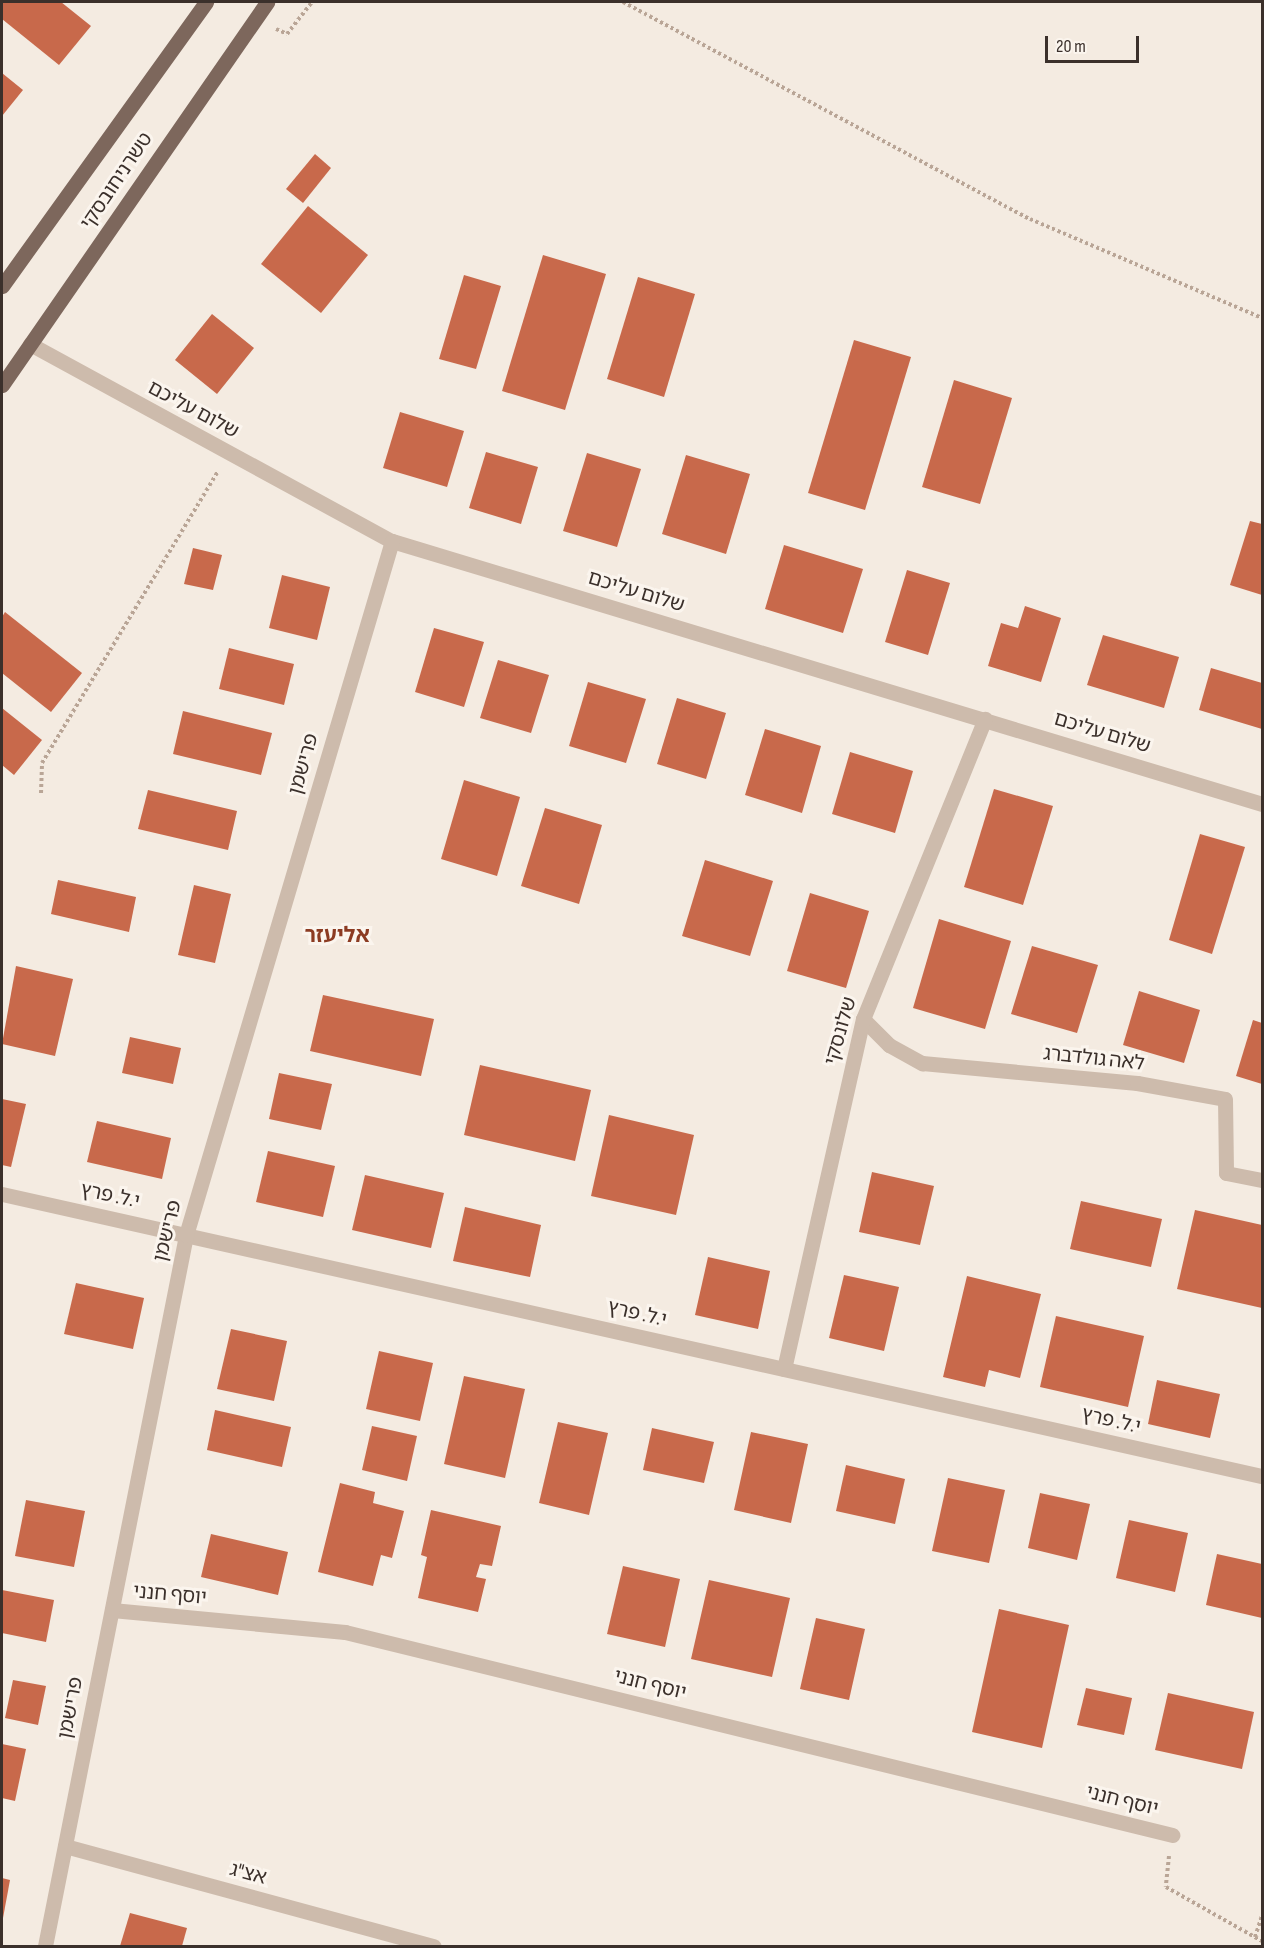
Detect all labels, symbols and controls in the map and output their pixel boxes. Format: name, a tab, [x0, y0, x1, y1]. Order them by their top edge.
scale bar	[1048, 24, 1142, 62]
text: 20 m	[1056, 36, 1086, 57]
street label: טשרניחובסקי	[76, 128, 158, 234]
street label: שלום עליכם	[143, 376, 243, 444]
street label: שלום עליכם	[585, 566, 687, 618]
street label: שלום עליכם	[1051, 707, 1153, 759]
street label: פרישמן	[284, 731, 324, 797]
district label: אליעזר	[304, 923, 370, 949]
street label: שלונסקי	[820, 994, 862, 1068]
street label: לאה גולדברג	[1042, 1042, 1146, 1076]
street label: י.ל. פרץ	[78, 1178, 142, 1214]
street label: פרישמן	[149, 1198, 187, 1264]
street label: י.ל. פרץ	[605, 1296, 669, 1332]
street label: י.ל. פרץ	[1079, 1403, 1143, 1439]
street label: יוסף חנני	[132, 1580, 208, 1610]
street label: יוסף חנני	[611, 1664, 689, 1706]
street label: פרישמן	[53, 1675, 89, 1741]
street label: יוסף חנני	[1083, 1780, 1161, 1822]
street label: אצ"ג	[227, 1858, 269, 1890]

